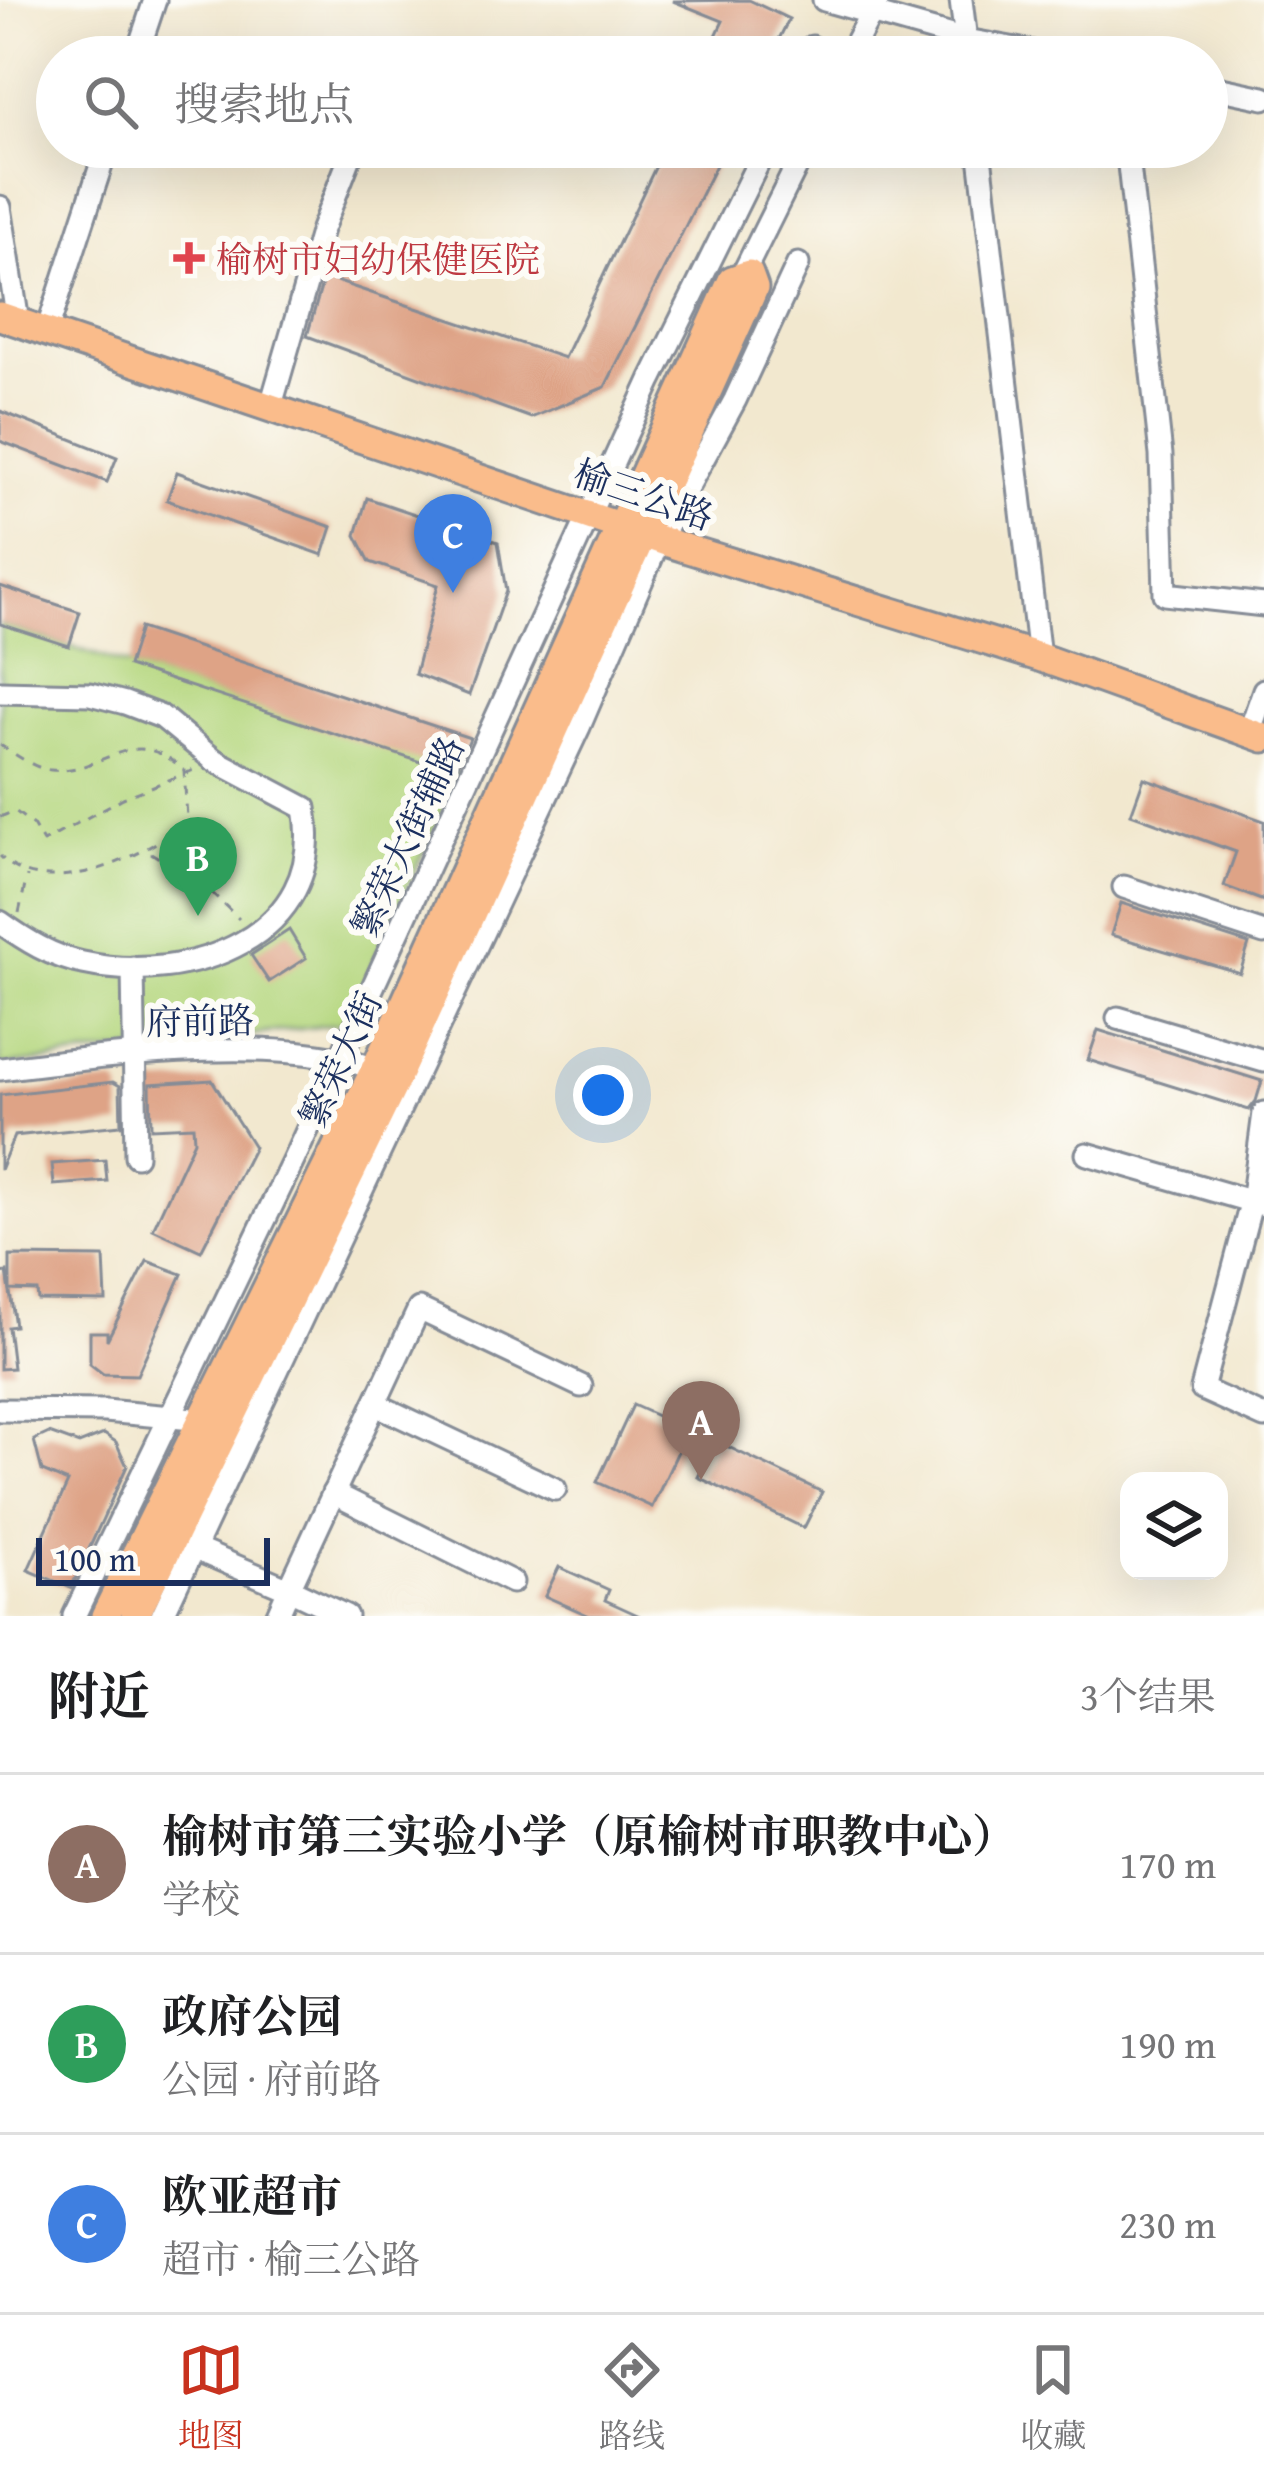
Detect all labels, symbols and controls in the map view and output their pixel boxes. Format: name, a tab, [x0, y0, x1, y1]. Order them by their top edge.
search box	[36, 36, 1228, 168]
icon: search	[78, 69, 144, 135]
text: 搜索地点	[174, 71, 354, 136]
place label: 榆树市妇幼保健医院	[216, 232, 540, 285]
marker: 榆树市妇幼保健医院	[173, 242, 205, 274]
street label: 榆三公路	[567, 446, 721, 542]
pin: C	[414, 494, 492, 593]
street label: 繁荣大街辅路	[337, 727, 477, 945]
pin: B	[159, 817, 237, 916]
street label: 繁荣大街	[286, 983, 394, 1135]
street label: 府前路	[146, 993, 254, 1047]
your location	[573, 1065, 633, 1125]
pin: A	[662, 1381, 740, 1480]
map controls	[1120, 1472, 1228, 1580]
button: layers	[1120, 1472, 1228, 1580]
scale bar	[36, 1532, 270, 1585]
text: 100 m	[54, 1535, 136, 1583]
text: 附近	[48, 1658, 150, 1733]
text: 3个结果	[1080, 1667, 1216, 1724]
text: 榆树市第三实验小学（原榆树市职教中心）	[162, 1803, 1017, 1868]
text: A	[75, 1835, 99, 1892]
text: 170 m	[1119, 1835, 1216, 1892]
text: 学校	[162, 1870, 240, 1927]
text: 政府公园	[162, 1983, 342, 2048]
text: B	[75, 2015, 99, 2072]
text: 190 m	[1119, 2015, 1216, 2072]
text: 公园 · 府前路	[162, 2050, 381, 2107]
text: 欧亚超市	[162, 2163, 342, 2228]
text: C	[76, 2195, 98, 2252]
text: 230 m	[1119, 2195, 1216, 2252]
text: 超市 · 榆三公路	[162, 2230, 420, 2287]
tab: 地图	[178, 2337, 244, 2459]
tab: 路线	[599, 2337, 665, 2459]
tab: 收藏	[1020, 2337, 1086, 2459]

